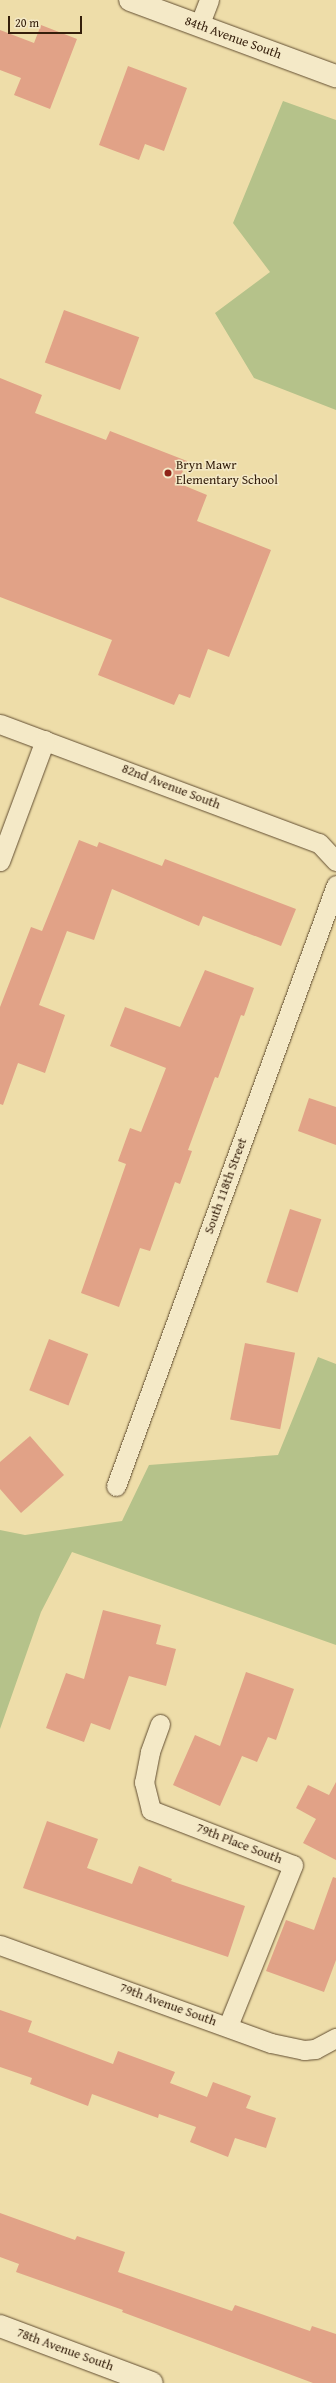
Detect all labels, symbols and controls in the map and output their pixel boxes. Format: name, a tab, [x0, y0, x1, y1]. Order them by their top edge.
scale bar	[10, 8, 84, 34]
street label: 84th Avenue South	[182, 13, 284, 63]
text: 20 m	[15, 14, 39, 31]
place label: Bryn Mawr Elementary School	[176, 458, 278, 489]
marker: Bryn Mawr Elementary School	[163, 468, 173, 478]
street label: 82nd Avenue South	[120, 761, 222, 813]
street label: South 118th Street	[201, 1136, 251, 1236]
street label: 79th Place South	[194, 1820, 284, 1868]
street label: 79th Avenue South	[117, 1980, 219, 2030]
street label: 78th Avenue South	[14, 2325, 116, 2375]

